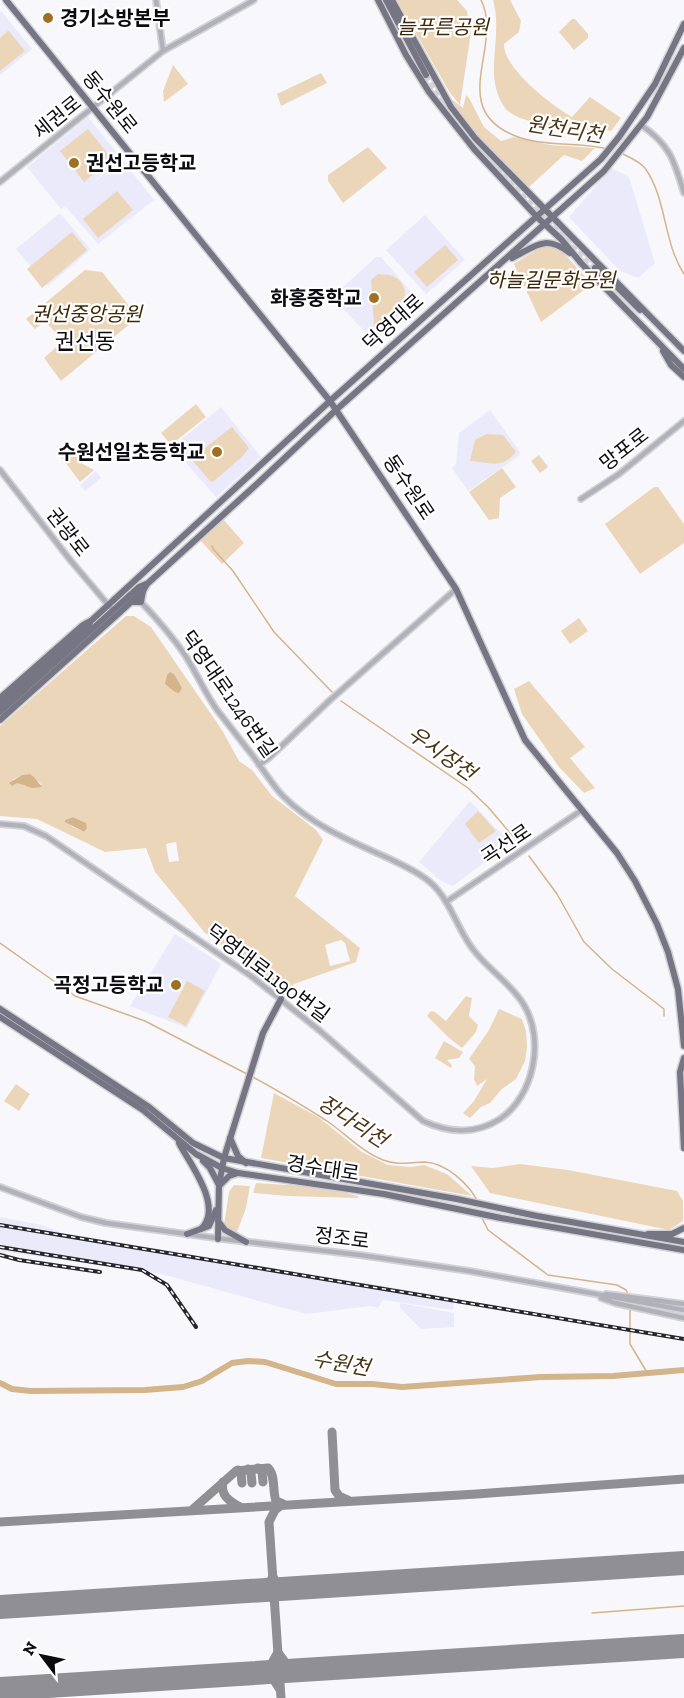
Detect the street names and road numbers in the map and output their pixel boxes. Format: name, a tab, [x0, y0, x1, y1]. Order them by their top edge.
street label: 동수원로	[78, 66, 142, 138]
street label: 세권로	[28, 90, 86, 144]
street label: 덕영대로	[358, 288, 428, 356]
street label: 망포로	[595, 423, 653, 475]
street label: 동수원로	[378, 450, 440, 524]
street label: 권광로	[42, 503, 94, 561]
street label: 덕영대로1246번길	[176, 626, 282, 762]
street label: 곡선로	[476, 819, 536, 869]
street label: 덕영대로1190번길	[202, 919, 334, 1027]
street label: 경수대로	[285, 1150, 361, 1186]
street label: 정조로	[313, 1223, 371, 1253]

